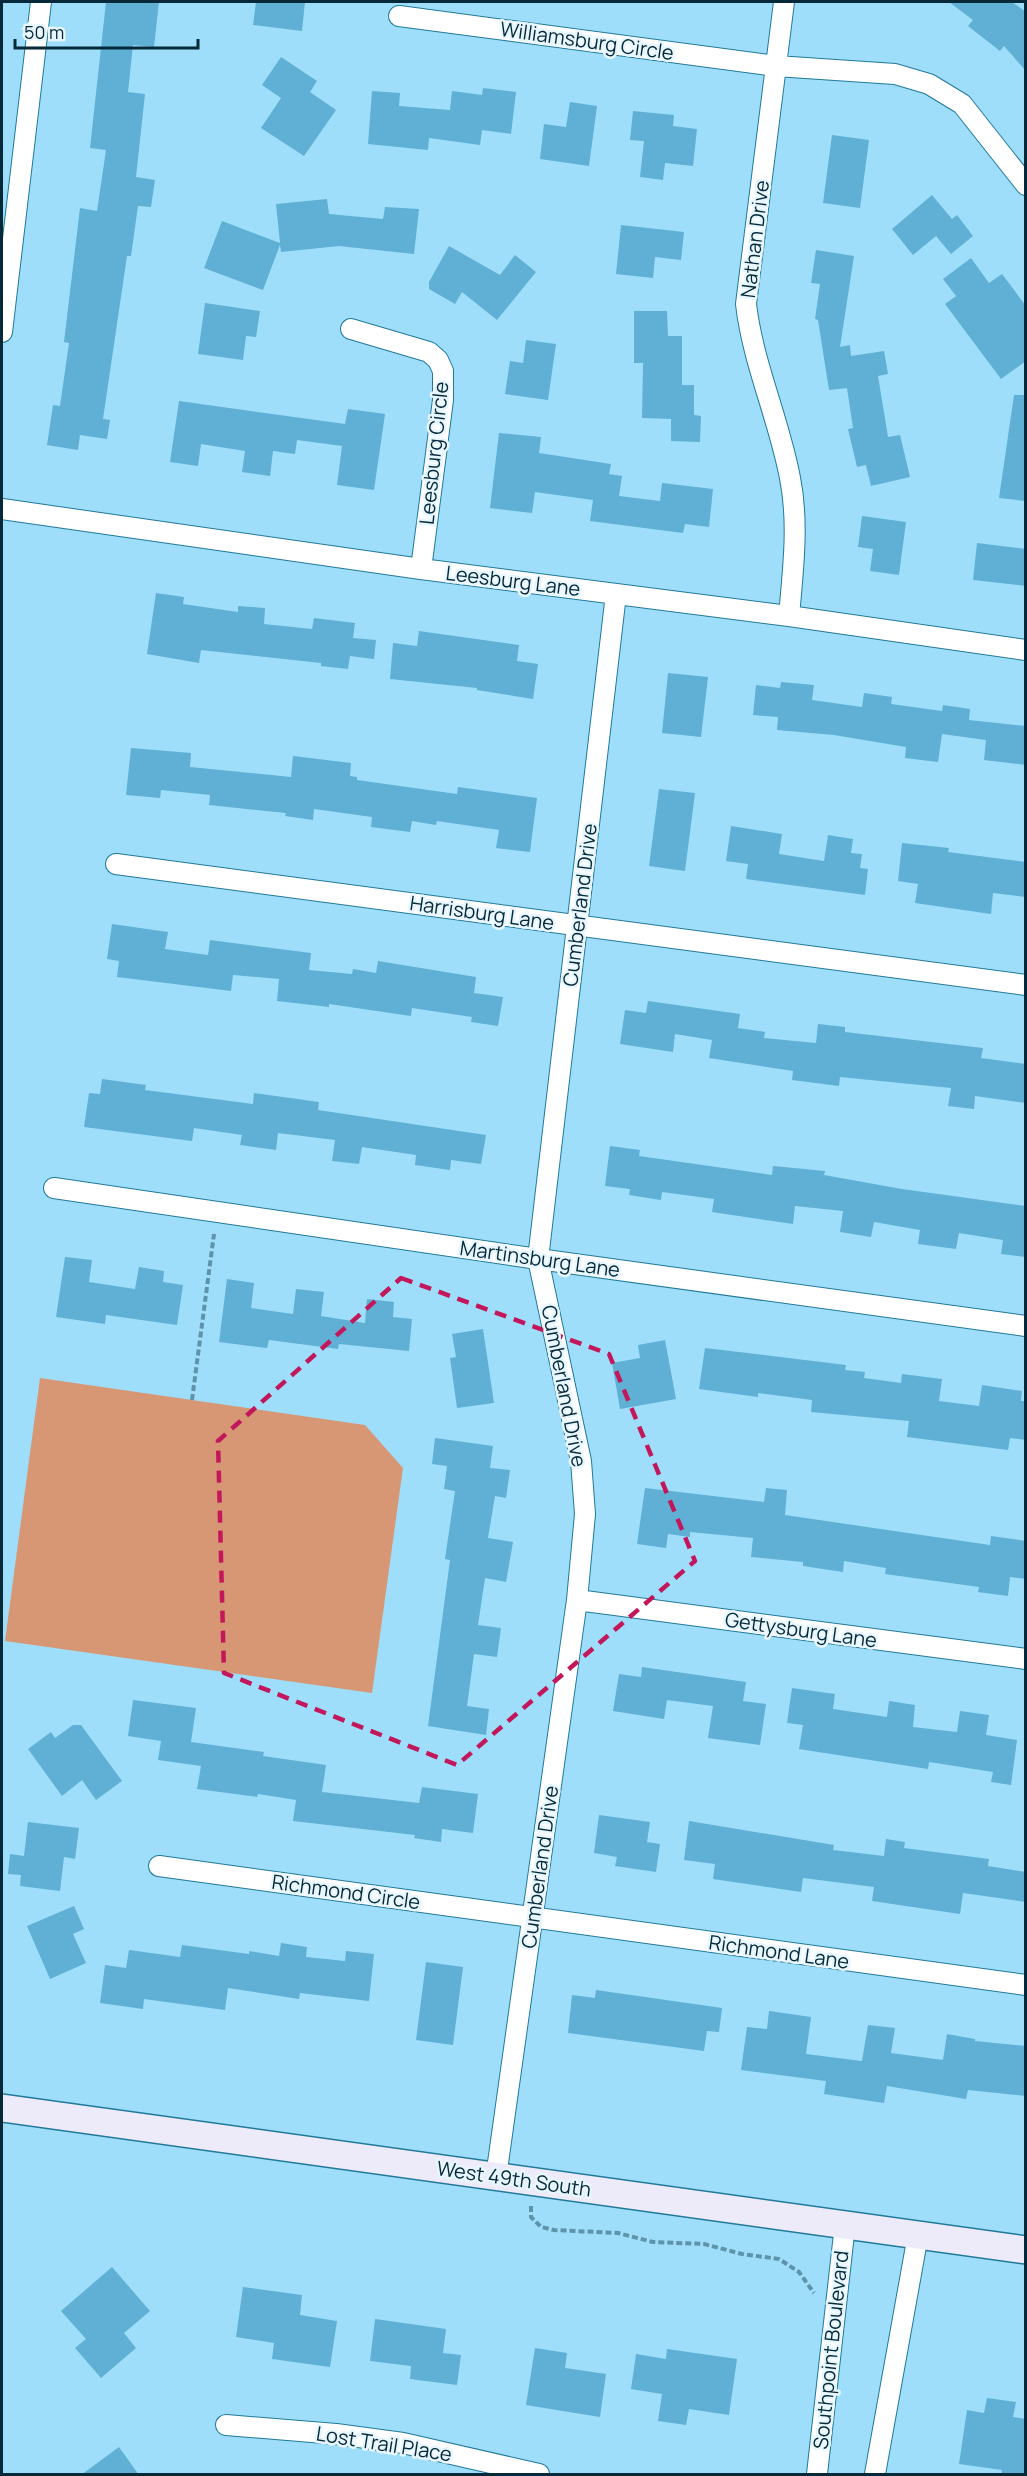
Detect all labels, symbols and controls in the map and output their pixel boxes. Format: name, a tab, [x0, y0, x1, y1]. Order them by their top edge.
scale bar	[15, 12, 198, 50]
street label: Williamsburg Circle	[499, 15, 676, 66]
text: 50 m	[24, 20, 64, 44]
street label: Nathan Drive	[734, 179, 775, 299]
street label: Leesburg Circle	[413, 380, 454, 526]
street label: Leesburg Lane	[444, 559, 582, 602]
street label: Cumberland Drive	[556, 822, 603, 988]
street label: Harrisburg Lane	[408, 889, 556, 936]
street label: Martinsburg Lane	[458, 1234, 622, 1283]
street label: Cumberland Drive	[536, 1303, 593, 1469]
street label: Gettysburg Lane	[723, 1605, 879, 1654]
street label: Cumberland Drive	[515, 1784, 564, 1950]
street label: Richmond Circle	[270, 1868, 422, 1915]
street label: Richmond Lane	[707, 1928, 851, 1975]
street label: West 49th South	[435, 2154, 593, 2203]
street label: Southpoint Boulevard	[807, 2249, 854, 2451]
street label: Lost Trail Place	[314, 2419, 454, 2468]

